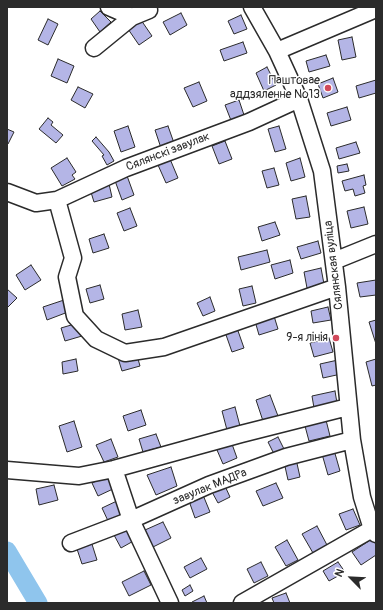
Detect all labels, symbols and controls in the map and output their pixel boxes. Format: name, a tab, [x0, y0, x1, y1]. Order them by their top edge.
place label: Паштовае аддзяленне №13	[230, 74, 320, 102]
marker: Паштовае аддзяленне №13	[323, 83, 333, 93]
street label: Сялянскі завулак	[124, 129, 212, 175]
street label: Сялянская вуліца	[321, 220, 347, 310]
place label: 9-я лінія	[286, 331, 328, 345]
marker: 9-я лінія	[331, 333, 341, 343]
street label: завулак МАДРа	[171, 466, 249, 508]
north arrow	[331, 558, 371, 598]
text: N	[332, 567, 347, 579]

